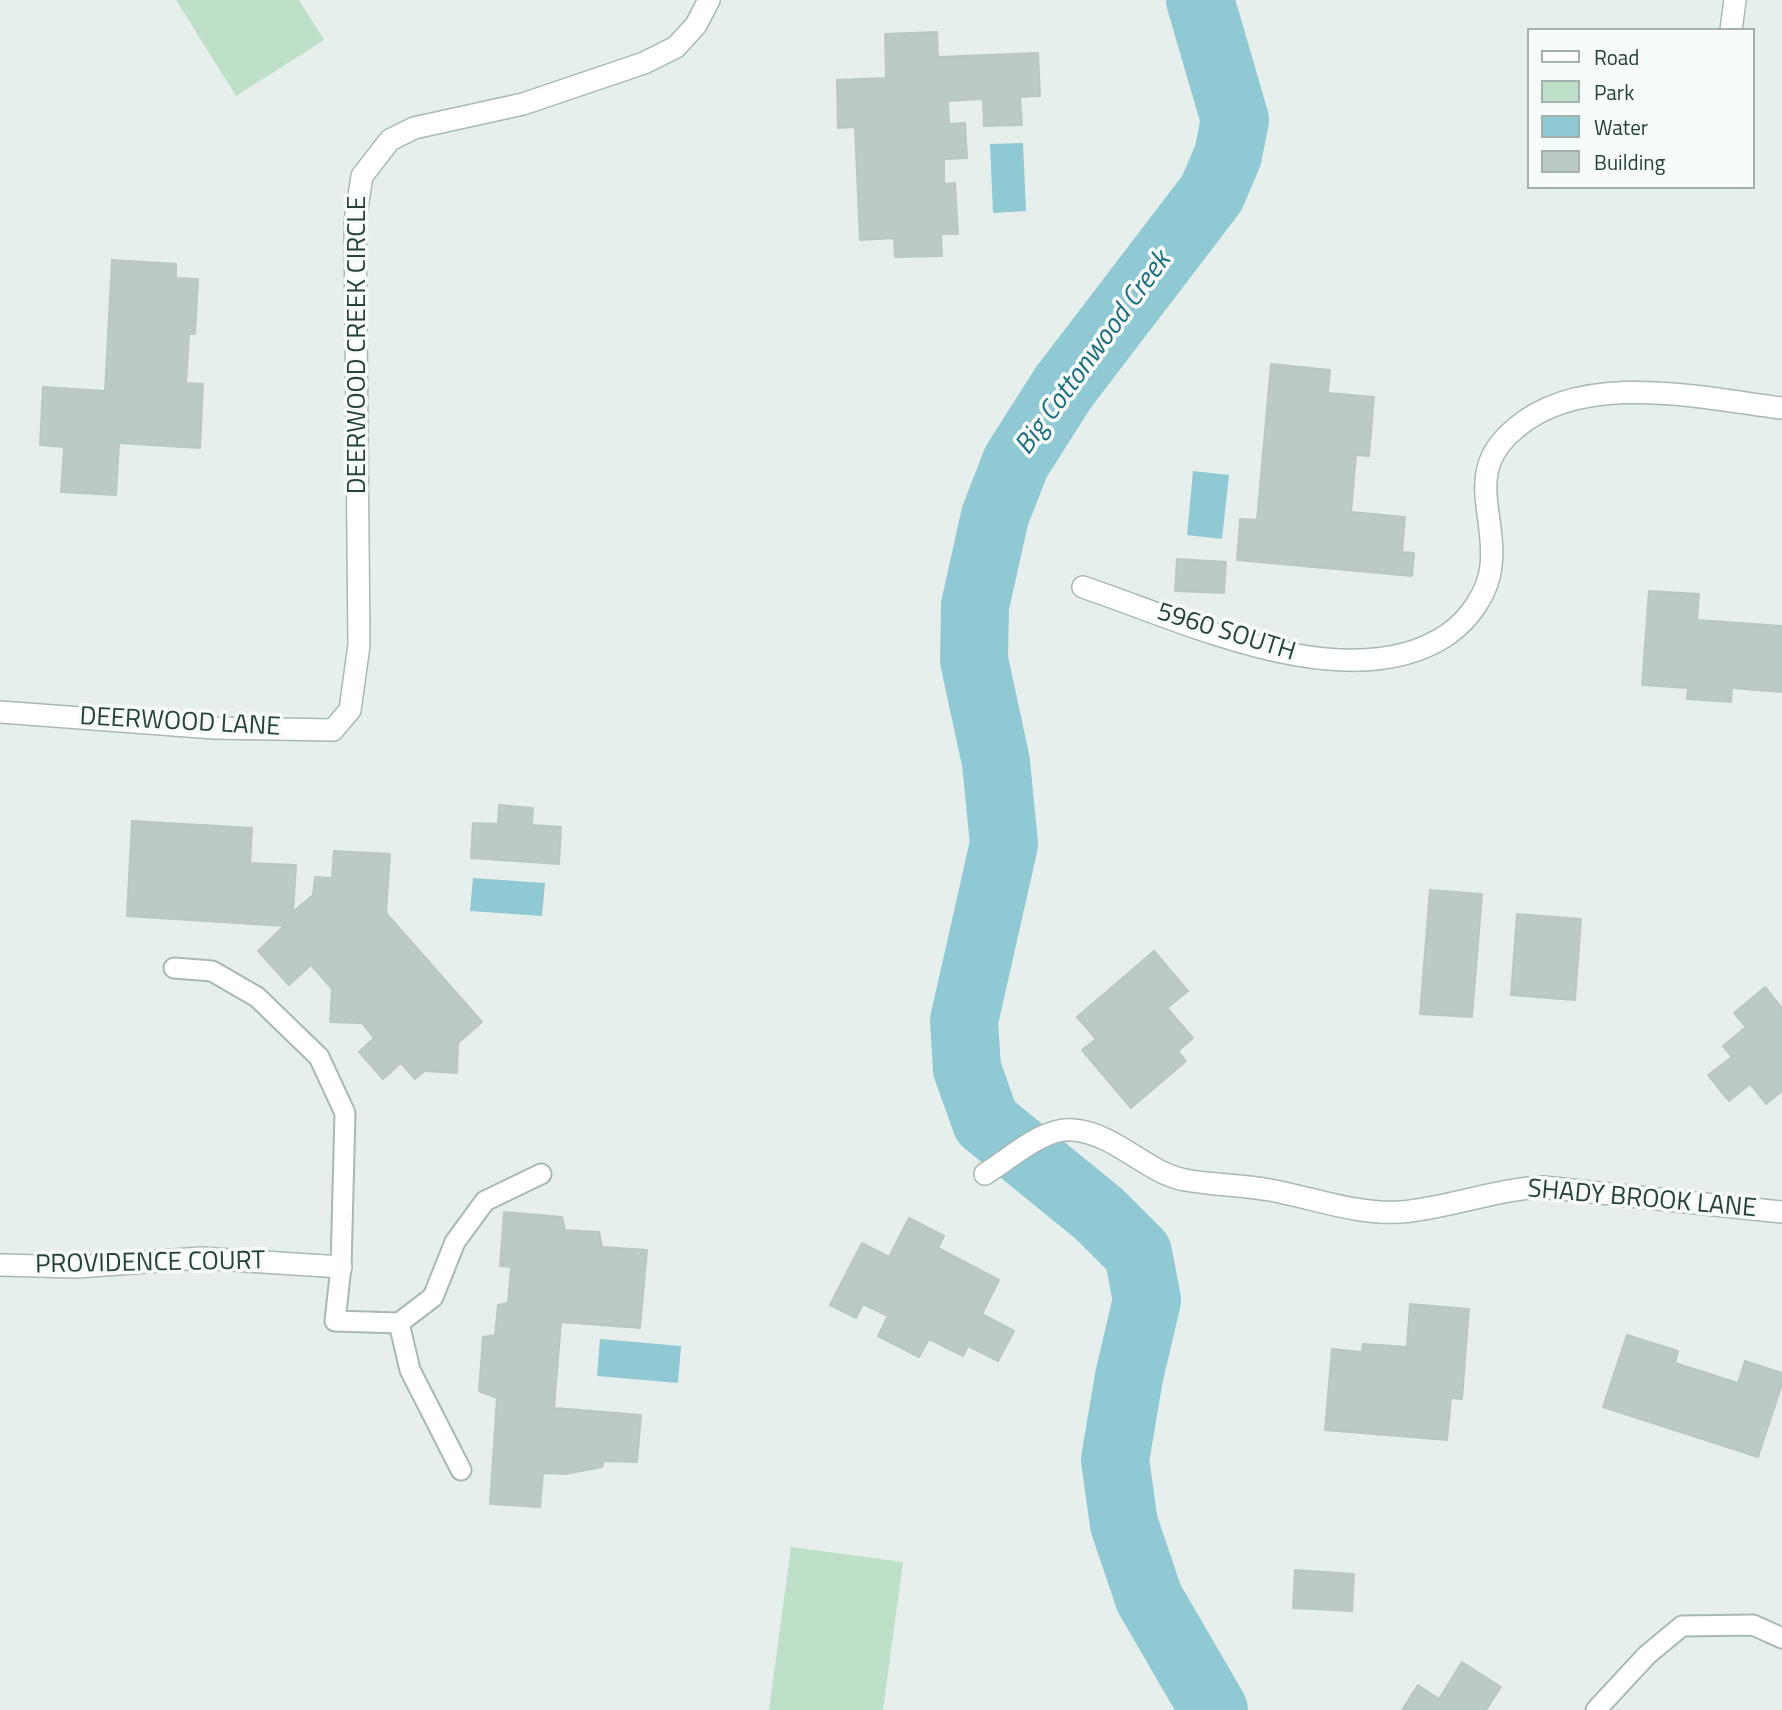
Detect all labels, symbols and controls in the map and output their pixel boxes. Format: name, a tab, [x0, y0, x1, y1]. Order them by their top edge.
legend	[1526, 28, 1754, 189]
text: Road	[1594, 41, 1639, 73]
text: Park	[1594, 76, 1634, 108]
text: Water	[1594, 111, 1648, 143]
text: Building	[1594, 146, 1665, 178]
street label: DEERWOOD CREEK CIRCLE	[343, 196, 375, 494]
water label: Big Cottonwood Creek	[1009, 246, 1179, 462]
street label: 5960 SOUTH	[1153, 597, 1299, 669]
street label: DEERWOOD LANE	[79, 702, 281, 744]
street label: SHADY BROOK LANE	[1526, 1174, 1758, 1226]
street label: PROVIDENCE COURT	[35, 1246, 265, 1282]

